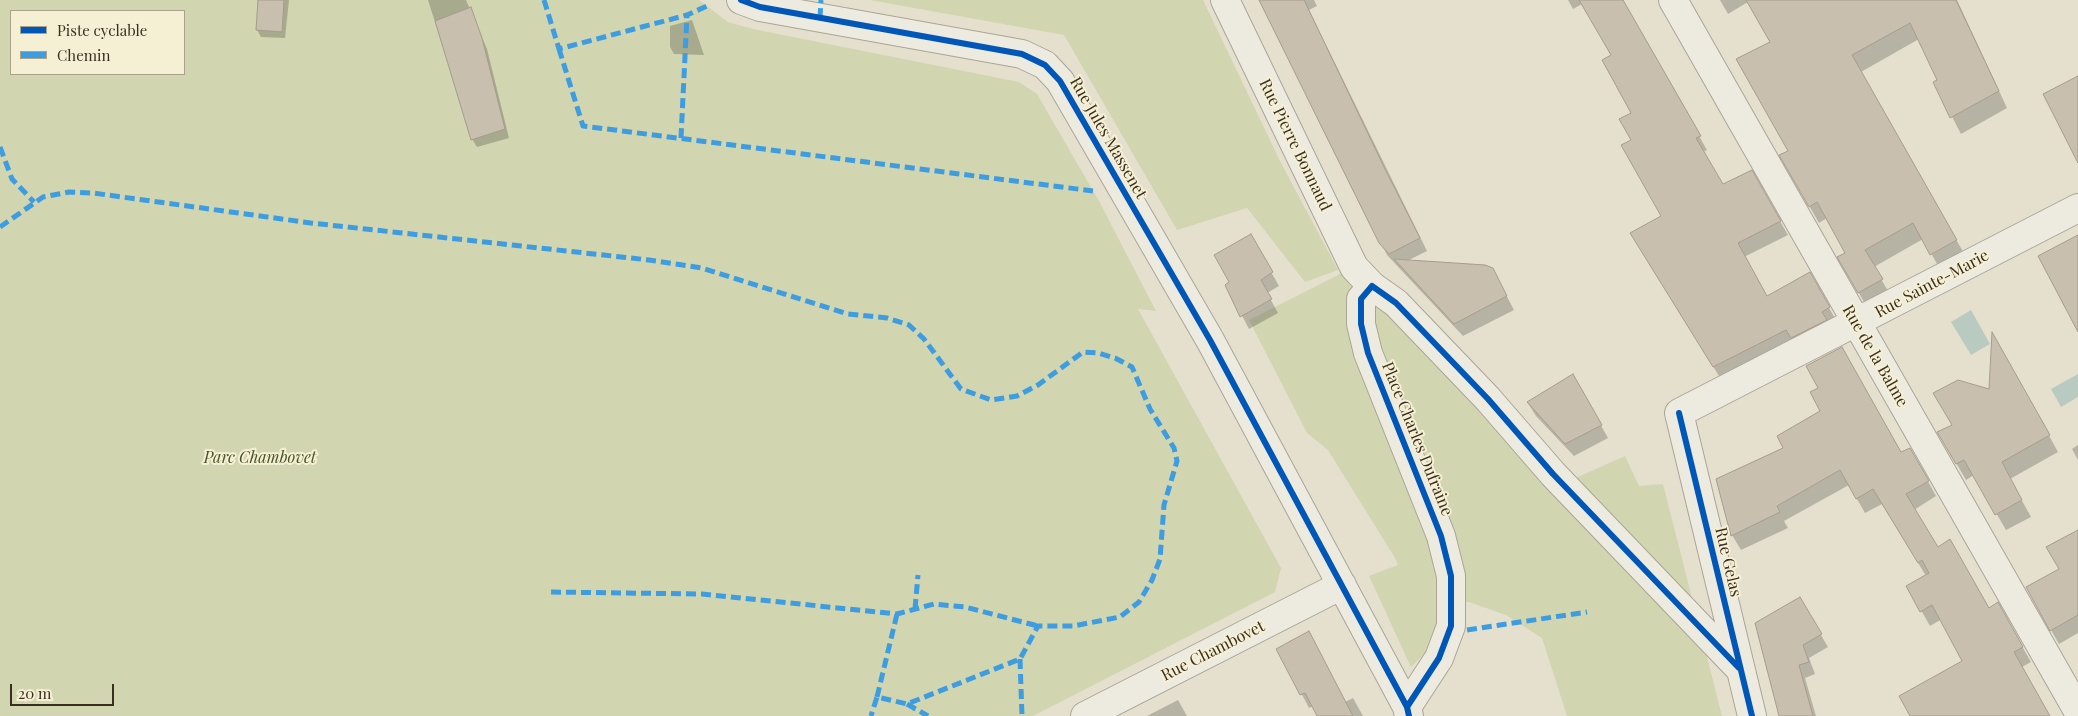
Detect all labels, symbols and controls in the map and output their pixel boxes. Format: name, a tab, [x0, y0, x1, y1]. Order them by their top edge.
legend	[10, 10, 185, 75]
text: Piste cyclable	[57, 20, 147, 40]
text: Chemin	[57, 45, 110, 65]
street label: Rue Jules Massenet	[1065, 74, 1151, 202]
street label: Rue Pierre Bonnaud	[1255, 76, 1335, 214]
street label: Rue Sainte-Marie	[1872, 246, 1992, 322]
street label: Rue de la Balme	[1838, 302, 1912, 410]
street label: Place Charles Dufraine	[1377, 359, 1457, 519]
park label: Parc Chambovet	[204, 448, 316, 468]
street label: Rue Gelas	[1711, 525, 1745, 599]
street label: Rue Chambovet	[1158, 617, 1268, 685]
scale bar	[12, 674, 116, 706]
text: 20 m	[18, 683, 51, 703]

